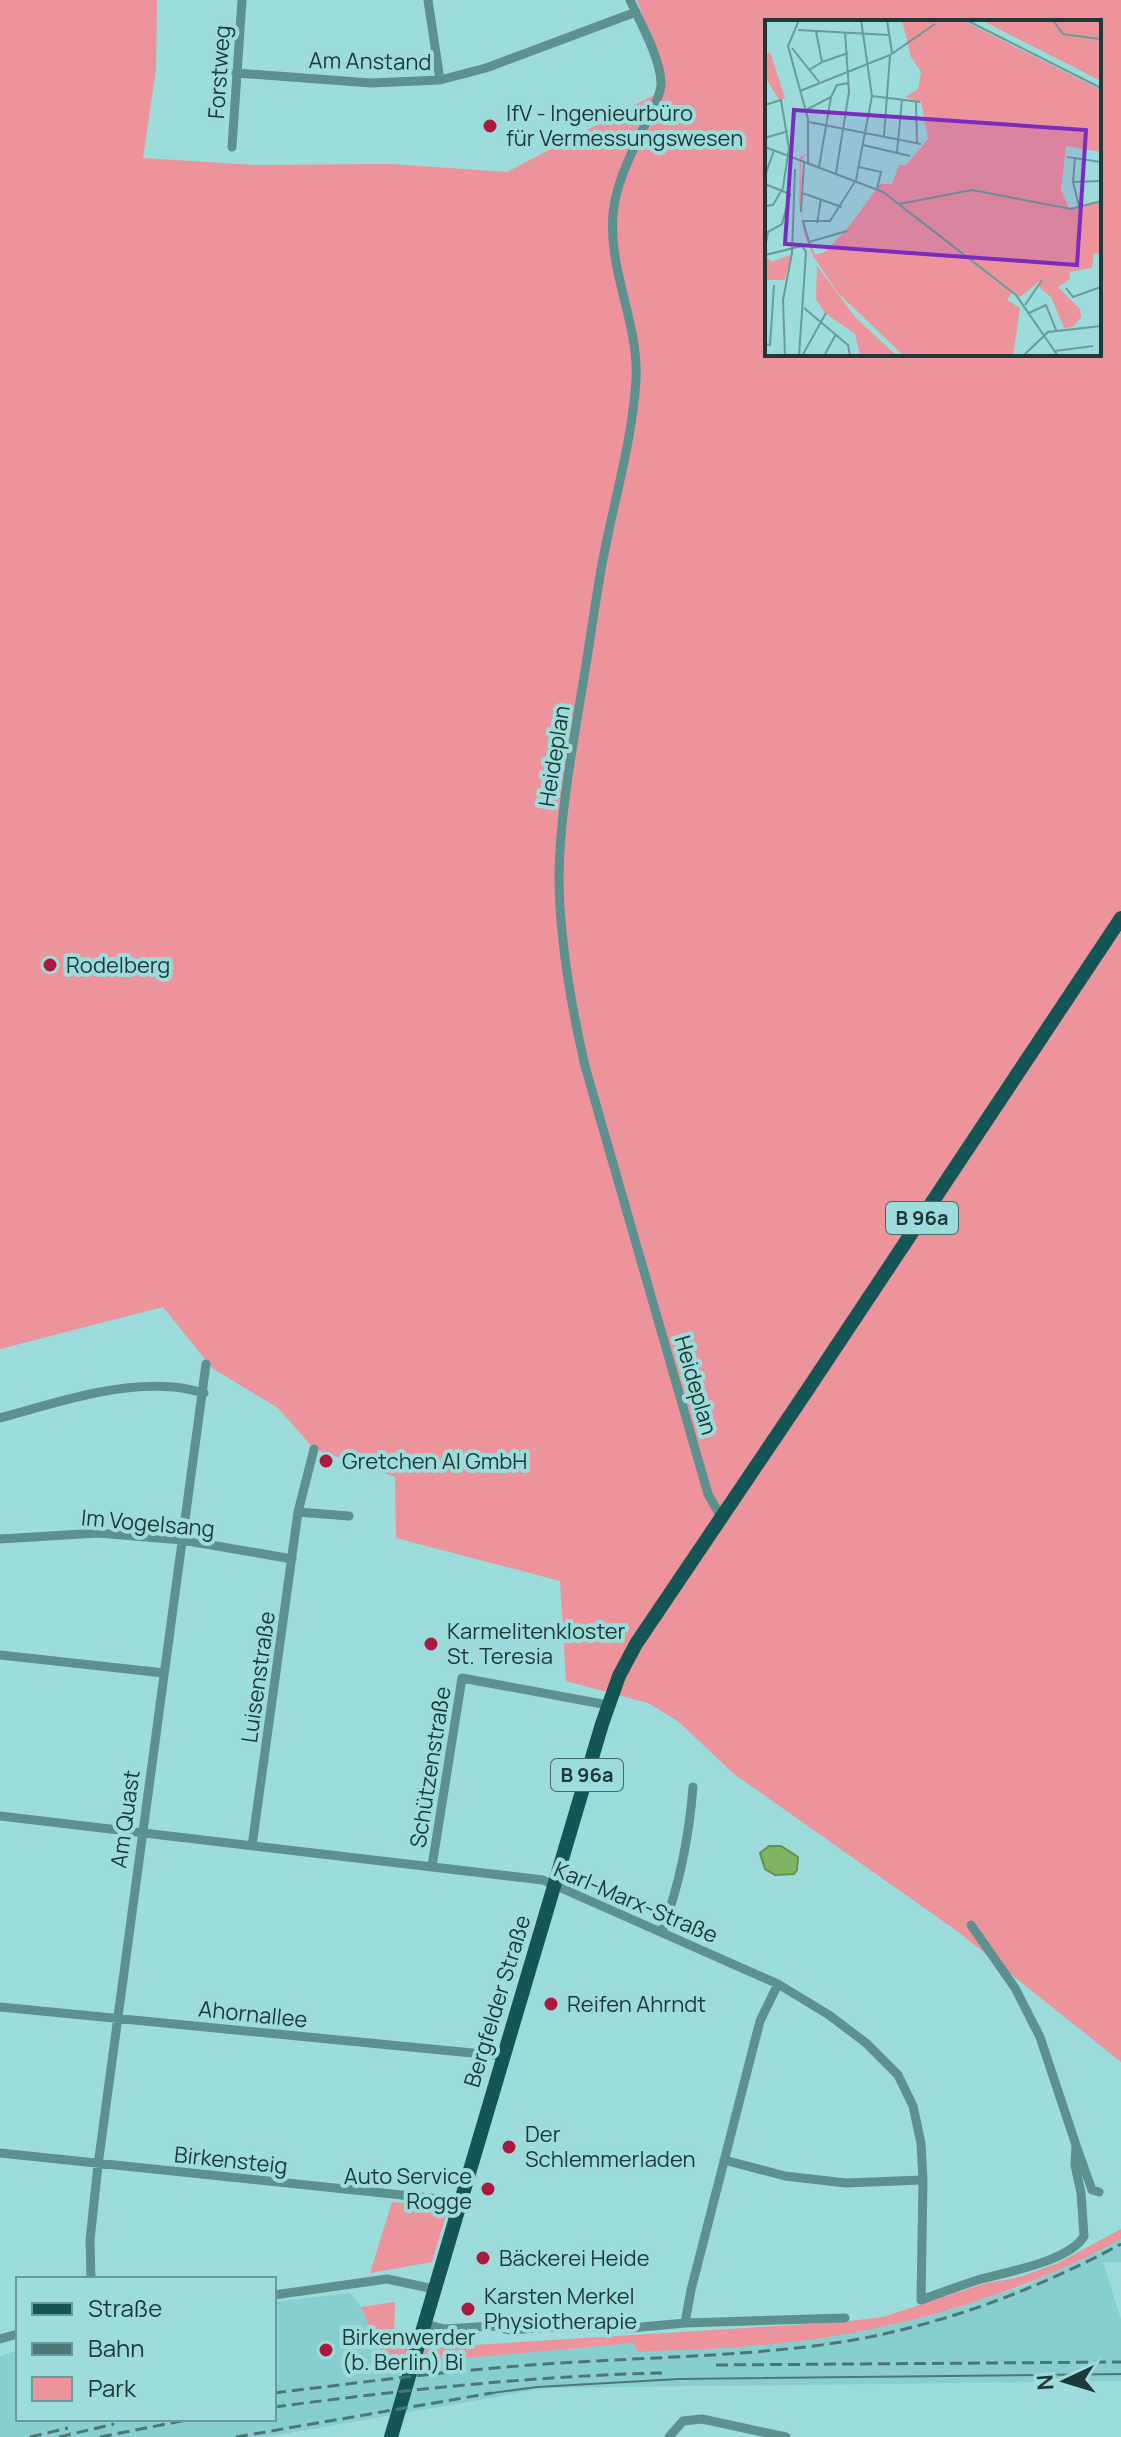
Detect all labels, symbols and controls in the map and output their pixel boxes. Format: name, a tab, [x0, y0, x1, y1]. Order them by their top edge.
inset map	[765, 20, 1101, 356]
street label: Forstweg	[201, 24, 237, 120]
street label: Am Anstand	[308, 45, 432, 77]
place label: IfV - Ingenieurbüro für Vermessungswesen	[506, 98, 743, 153]
marker: IfV - Ingenieurbüro für Vermessungswesen	[481, 117, 499, 135]
street label: Heideplan	[531, 703, 577, 809]
place label: Rodelberg	[66, 950, 170, 980]
marker: Rodelberg	[41, 956, 59, 974]
road number: B 96a	[886, 1202, 958, 1234]
street label: Heideplan	[668, 1332, 724, 1438]
place label: Gretchen AI GmbH	[342, 1446, 527, 1476]
marker: Gretchen AI GmbH	[317, 1452, 335, 1470]
street label: Im Vogelsang	[80, 1502, 216, 1544]
street label: Luisenstraße	[234, 1609, 282, 1745]
place label: Karmelitenkloster St. Teresia	[447, 1616, 626, 1671]
marker: Karmelitenkloster St. Teresia	[422, 1635, 440, 1653]
street label: Schützenstraße	[402, 1684, 458, 1850]
road number: B 96a	[551, 1759, 623, 1791]
street label: Am Quast	[103, 1768, 147, 1870]
street label: Karl-Marx-Straße	[550, 1854, 723, 1950]
street label: Bergfelder Straße	[457, 1911, 537, 2091]
place label: Reifen Ahrndt	[567, 1989, 706, 2019]
street label: Ahornallee	[197, 1993, 309, 2035]
marker: Reifen Ahrndt	[542, 1995, 560, 2013]
place label: Der Schlemmerladen	[525, 2119, 696, 2174]
marker: Der Schlemmerladen	[500, 2138, 518, 2156]
street label: Birkensteig	[173, 2139, 289, 2181]
place label: Auto Service Rogge	[344, 2161, 472, 2216]
marker: Auto Service Rogge	[479, 2180, 497, 2198]
place label: Bäckerei Heide	[499, 2243, 650, 2273]
marker: Bäckerei Heide	[474, 2249, 492, 2267]
legend	[16, 2277, 276, 2421]
place label: Karsten Merkel Physiotherapie	[484, 2281, 637, 2336]
text: Straße	[88, 2291, 162, 2324]
marker: Karsten Merkel Physiotherapie	[459, 2300, 477, 2318]
place label: Birkenwerder (b. Berlin) Bi	[342, 2322, 476, 2377]
text: Bahn	[88, 2331, 145, 2364]
marker: Birkenwerder (b. Berlin) Bi	[317, 2341, 335, 2359]
north arrow	[1025, 2341, 1105, 2421]
text: Park	[88, 2371, 137, 2404]
text: N	[1030, 2373, 1061, 2391]

